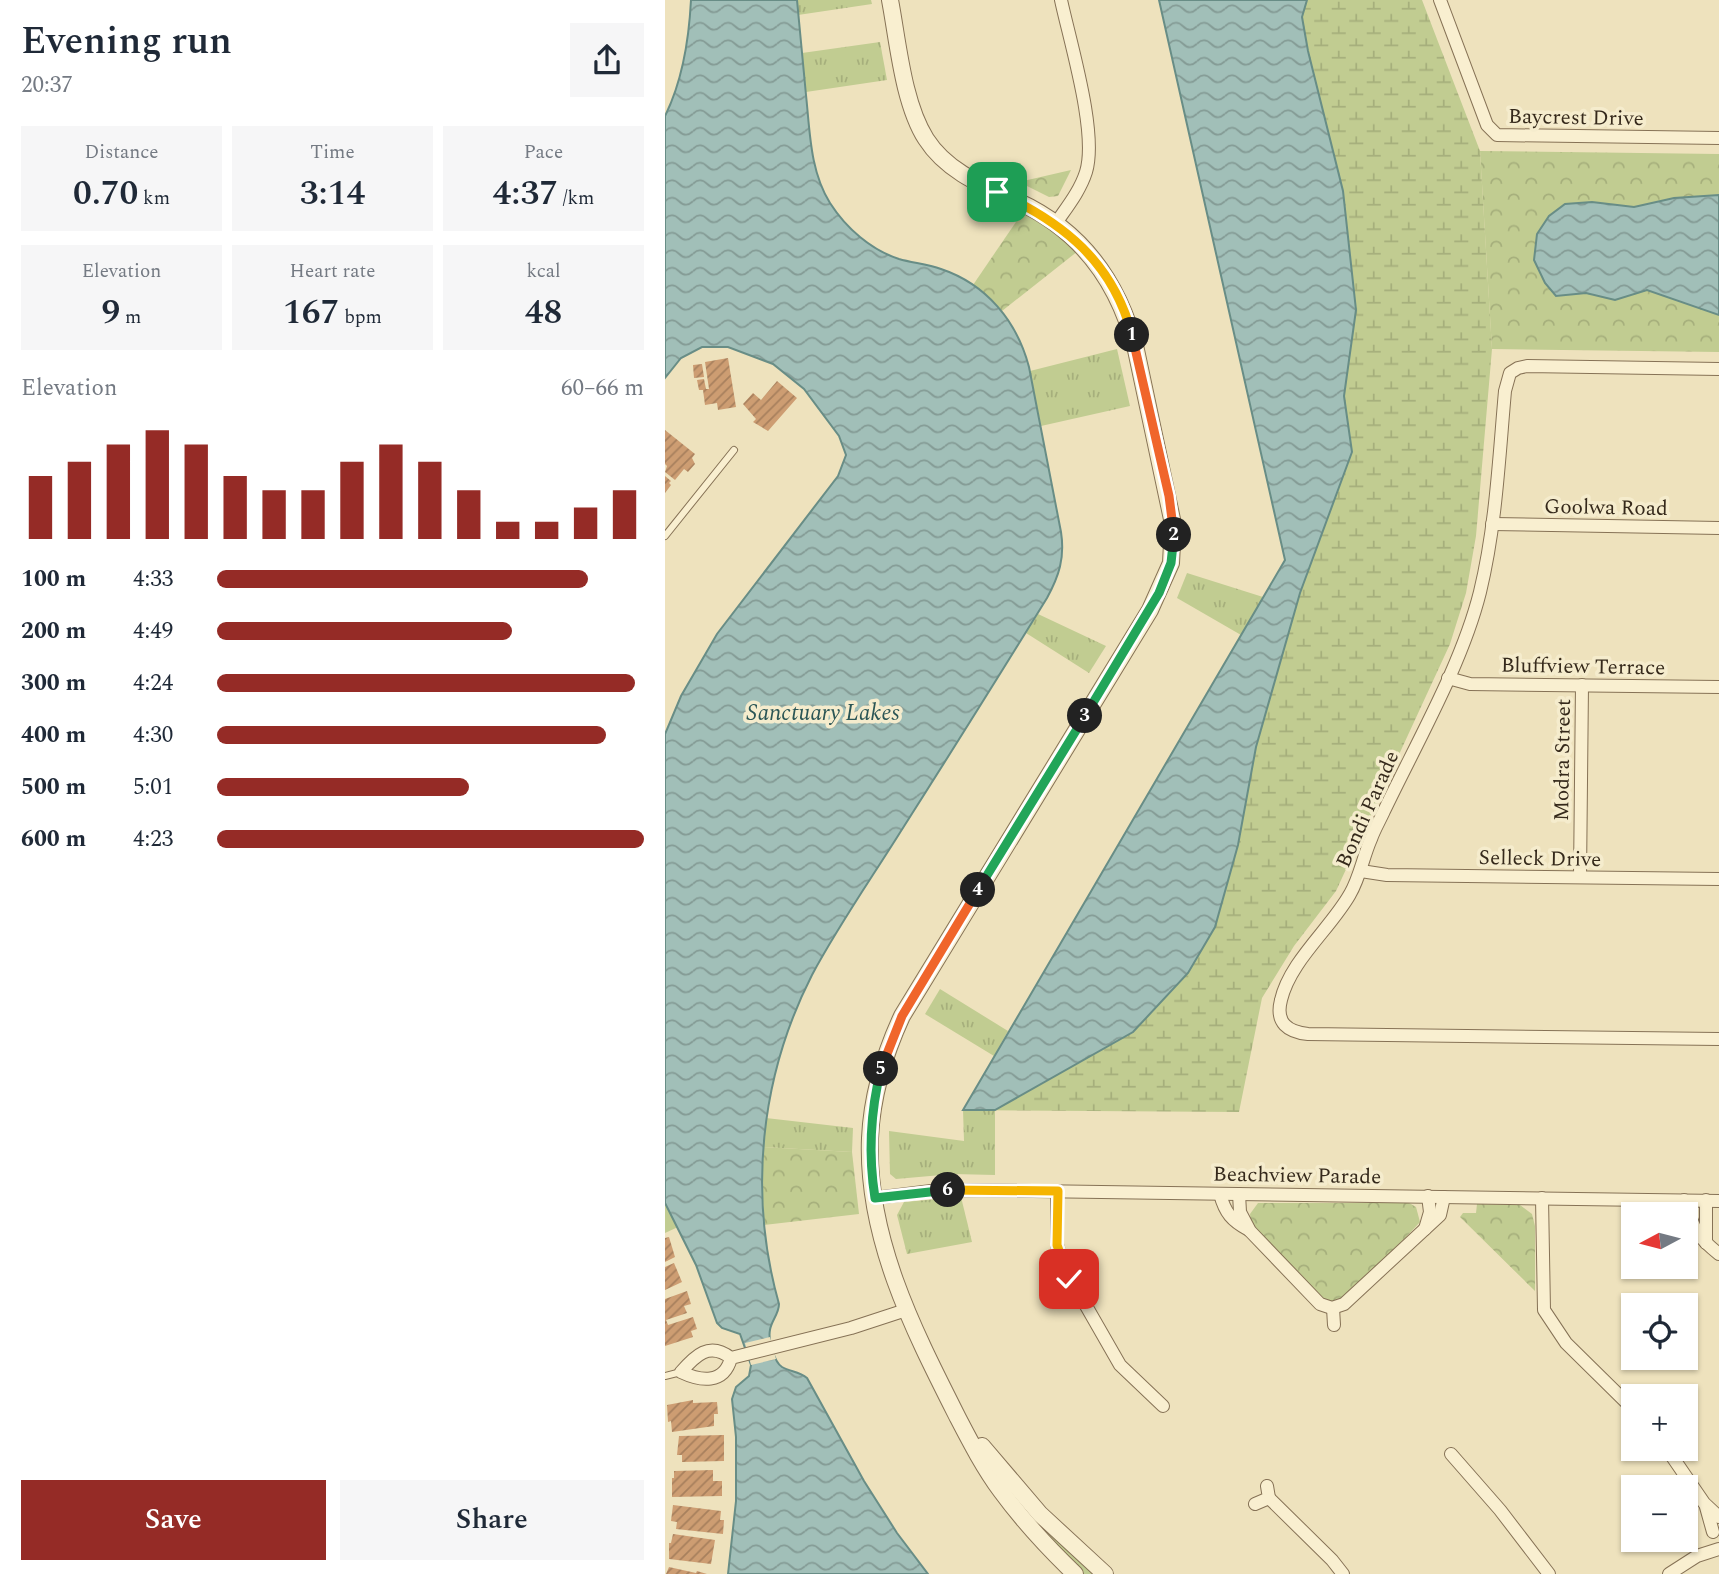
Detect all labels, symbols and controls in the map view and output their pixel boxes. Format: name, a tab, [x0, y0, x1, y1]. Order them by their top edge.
text: Evening run	[21, 13, 232, 71]
button: share	[570, 23, 644, 97]
text: 20:37	[21, 68, 73, 103]
street label: Baycrest Drive	[1508, 101, 1644, 135]
text: Distance	[84, 138, 159, 167]
text: Time	[310, 138, 355, 167]
text: Pace	[524, 138, 563, 167]
pin	[967, 162, 1027, 222]
text: 0.70	[73, 167, 138, 220]
text: 3:14	[300, 167, 365, 220]
text: 4:37	[493, 167, 558, 220]
icon: arrive	[978, 173, 1016, 211]
text: km	[138, 184, 170, 213]
text: /km	[558, 184, 594, 213]
text: Elevation	[82, 257, 161, 286]
text: Heart rate	[290, 257, 375, 286]
text: kcal	[526, 257, 561, 286]
text: 9	[102, 286, 120, 339]
text: 167	[283, 286, 339, 339]
text: 48	[525, 286, 562, 339]
text: m	[120, 303, 141, 332]
text: bpm	[339, 303, 382, 332]
pin: 1	[1114, 318, 1149, 352]
text: 1	[1126, 320, 1137, 349]
text: Elevation	[21, 371, 117, 406]
text: 60–66 m	[561, 371, 644, 406]
street label: Goolwa Road	[1544, 491, 1668, 525]
pin: 2	[1156, 518, 1191, 552]
text: 2	[1168, 520, 1179, 549]
text: 100 m	[21, 562, 86, 597]
text: 4:33	[133, 562, 173, 597]
text: 200 m	[21, 614, 86, 649]
text: 4:49	[133, 614, 173, 649]
street label: Bluffview Terrace	[1500, 650, 1665, 684]
text: 300 m	[21, 666, 86, 701]
text: 4:24	[133, 666, 173, 701]
water label: Sanctuary Lakes	[746, 696, 900, 731]
pin: 3	[1067, 698, 1103, 734]
street label: Modra Street	[1546, 698, 1580, 822]
text: 3	[1079, 701, 1090, 730]
text: 400 m	[21, 718, 86, 753]
text: 4:30	[133, 718, 173, 753]
street label: Bondi Parade	[1328, 746, 1408, 873]
text: 500 m	[21, 770, 86, 805]
text: 5:01	[133, 770, 173, 805]
text: 600 m	[21, 822, 86, 857]
text: 4:23	[133, 822, 173, 857]
street label: Selleck Drive	[1478, 842, 1602, 876]
pin: 4	[961, 872, 995, 908]
text: 4	[972, 875, 983, 904]
pin: 5	[863, 1052, 899, 1086]
text: 5	[875, 1054, 886, 1083]
street label: Beachview Parade	[1212, 1159, 1381, 1193]
pin: 6	[931, 1172, 965, 1208]
text: 6	[942, 1175, 953, 1204]
north arrow	[1621, 1202, 1697, 1279]
map controls	[1621, 1202, 1698, 1552]
pin	[1039, 1249, 1099, 1309]
icon: check	[1050, 1260, 1088, 1298]
button: locate	[1621, 1293, 1698, 1370]
button: +	[1621, 1384, 1698, 1461]
button: −	[1621, 1475, 1698, 1552]
button: Save	[21, 1480, 326, 1560]
button: Share	[340, 1480, 644, 1560]

